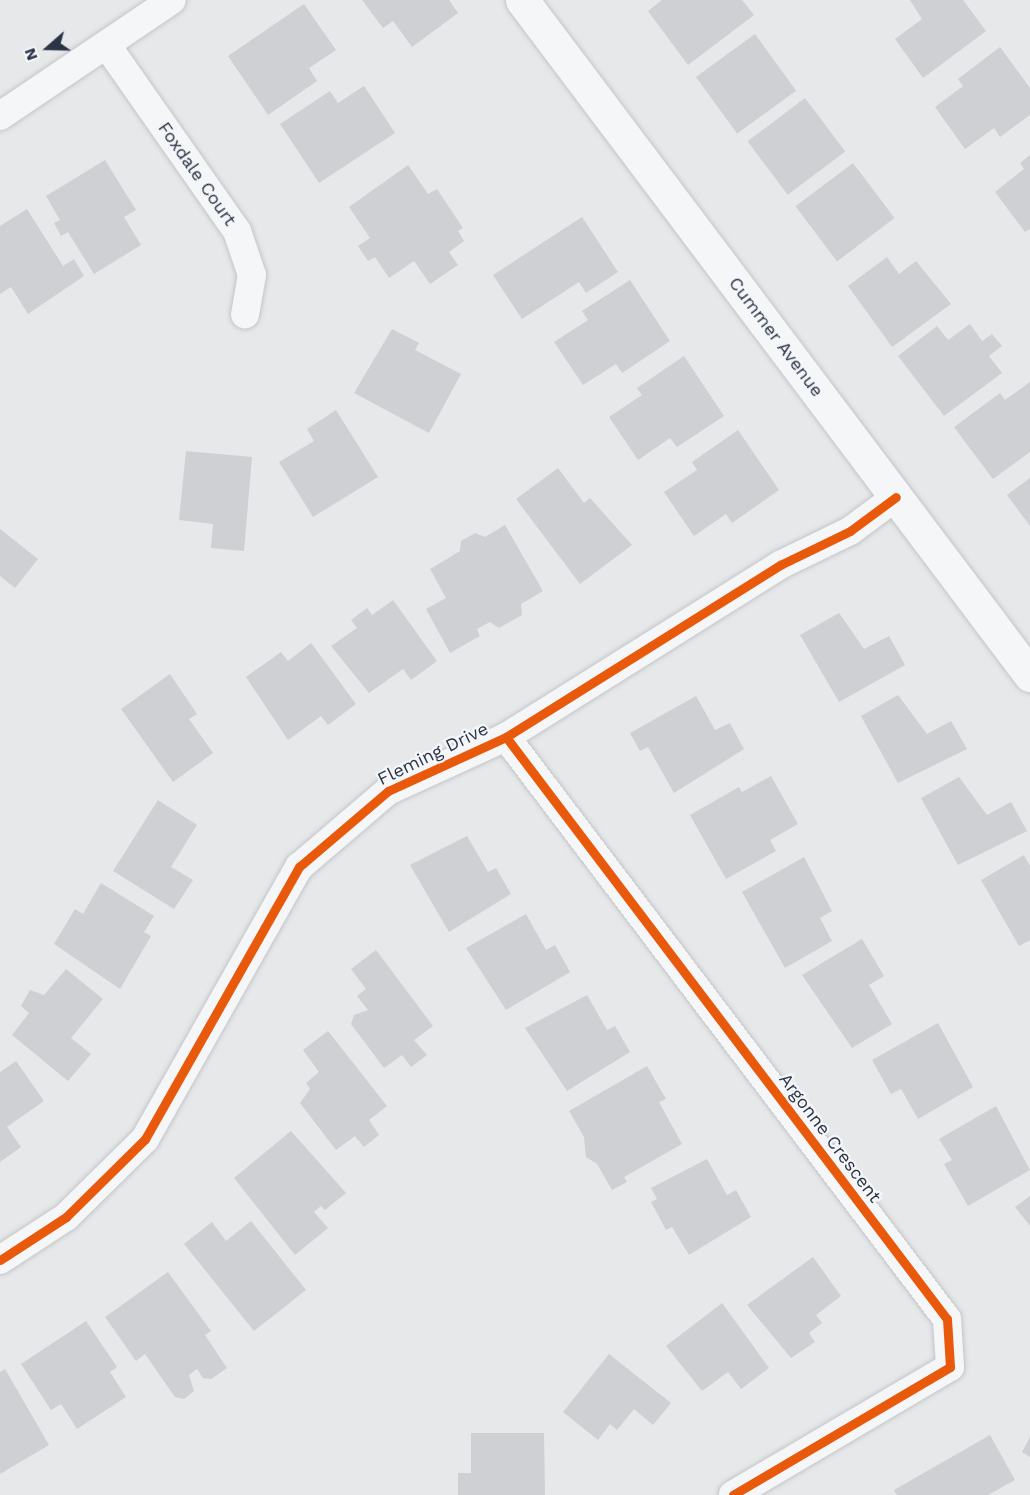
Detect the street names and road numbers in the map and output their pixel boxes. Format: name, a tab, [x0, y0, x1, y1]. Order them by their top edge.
street label: Foxdale Court	[153, 118, 241, 230]
street label: Cummer Avenue	[724, 272, 828, 402]
street label: Fleming Drive	[374, 718, 492, 790]
street label: Argonne Crescent	[774, 1069, 886, 1207]

